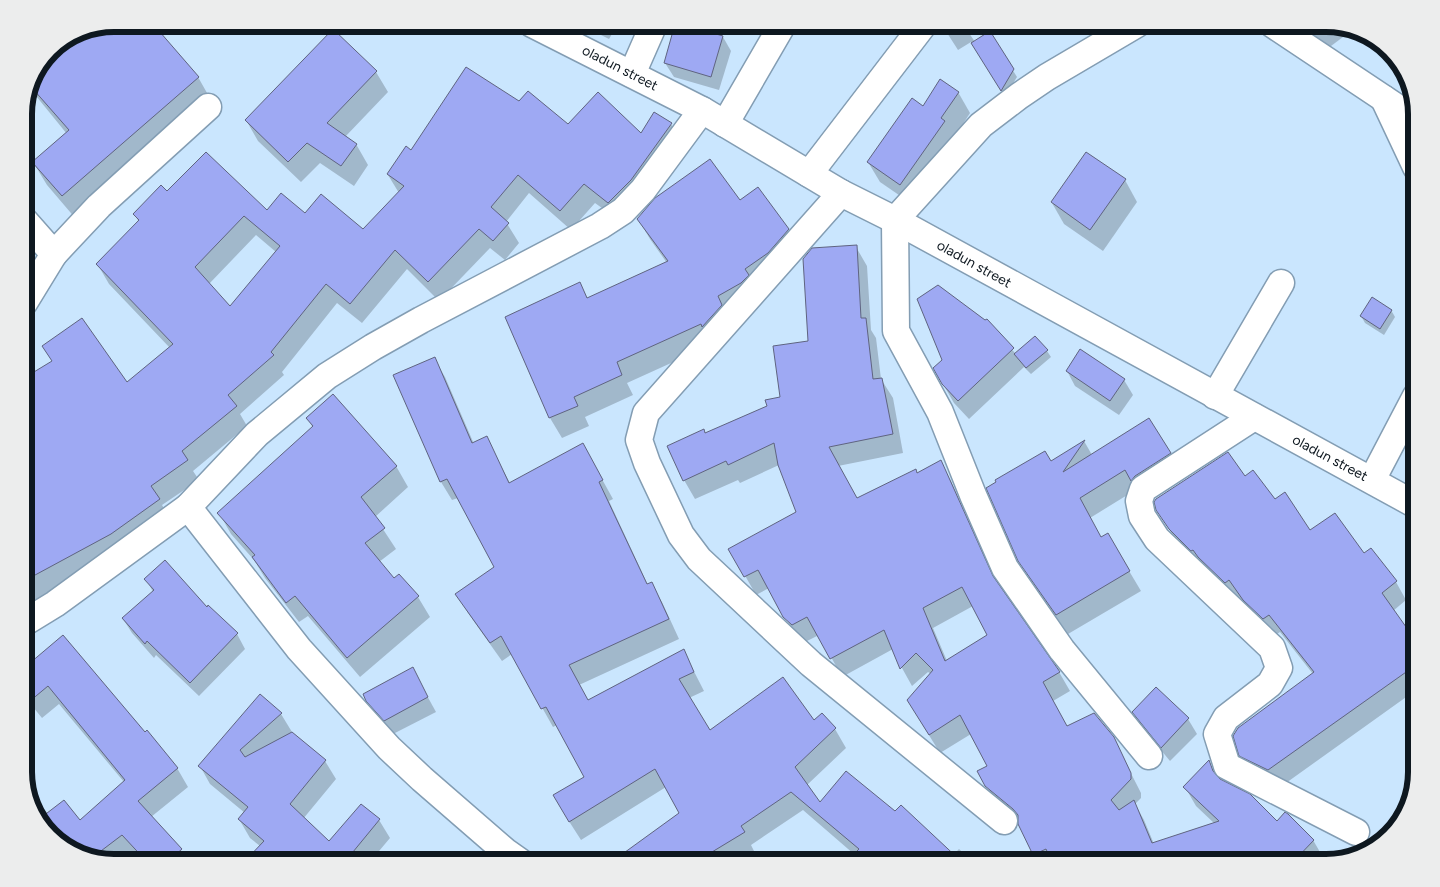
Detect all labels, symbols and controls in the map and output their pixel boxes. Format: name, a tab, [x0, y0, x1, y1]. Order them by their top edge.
street label: oladun street	[579, 42, 661, 94]
street label: oladun street	[934, 237, 1014, 291]
street label: oladun street	[1289, 431, 1371, 485]

